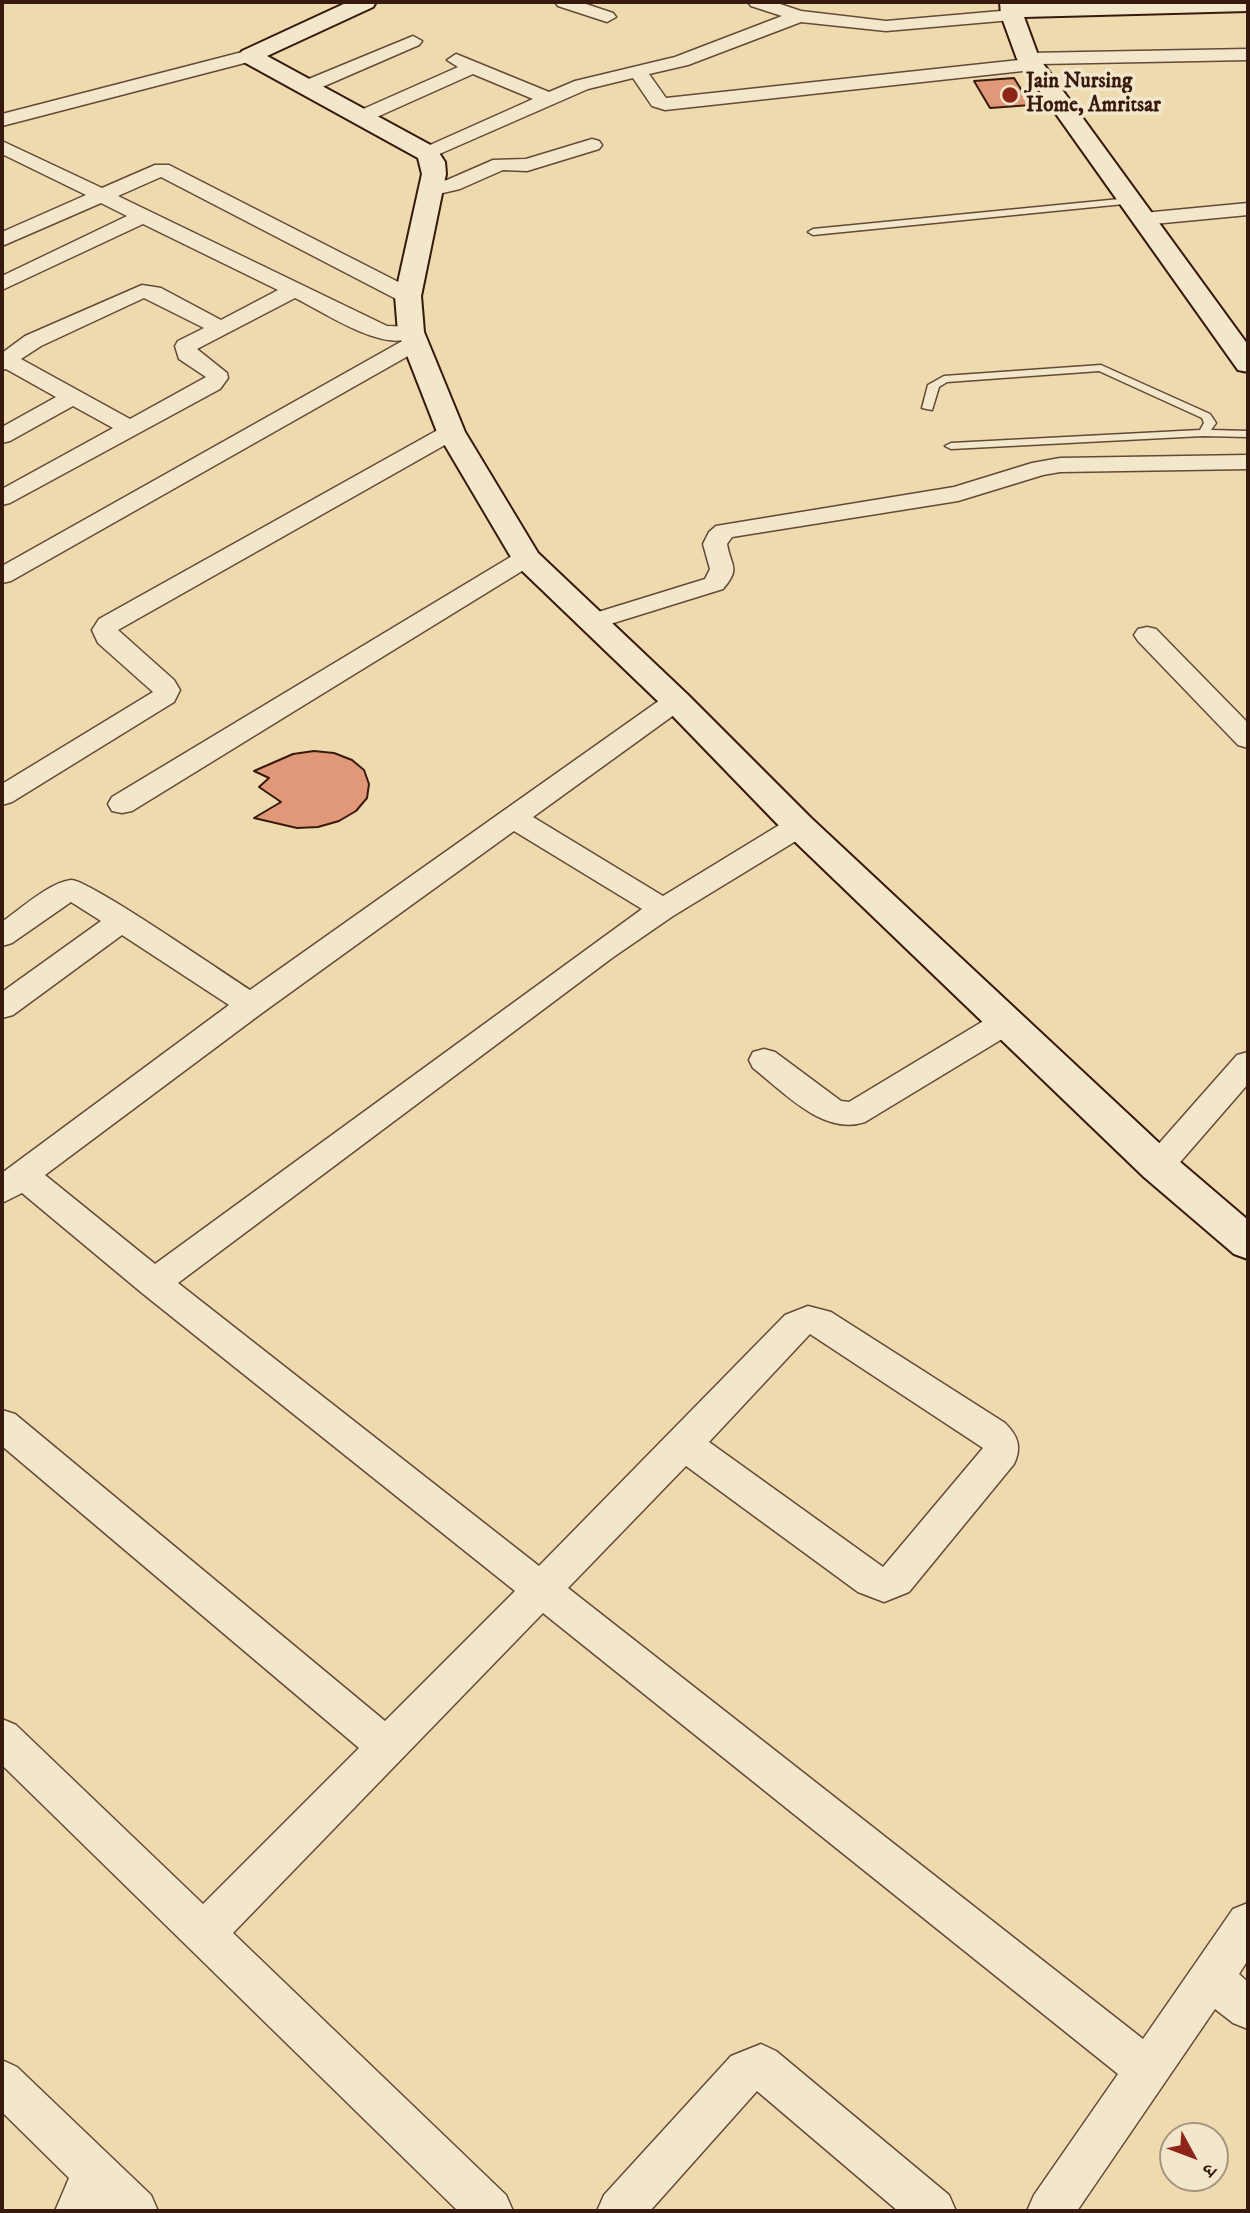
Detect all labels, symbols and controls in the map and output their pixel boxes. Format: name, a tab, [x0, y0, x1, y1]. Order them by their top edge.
place label: Jain Nursing Home, Amritsar	[1026, 70, 1161, 120]
marker: Jain Nursing Home, Amritsar	[1000, 85, 1020, 105]
north arrow	[1159, 2122, 1229, 2192]
text: उ	[1197, 2159, 1221, 2181]

